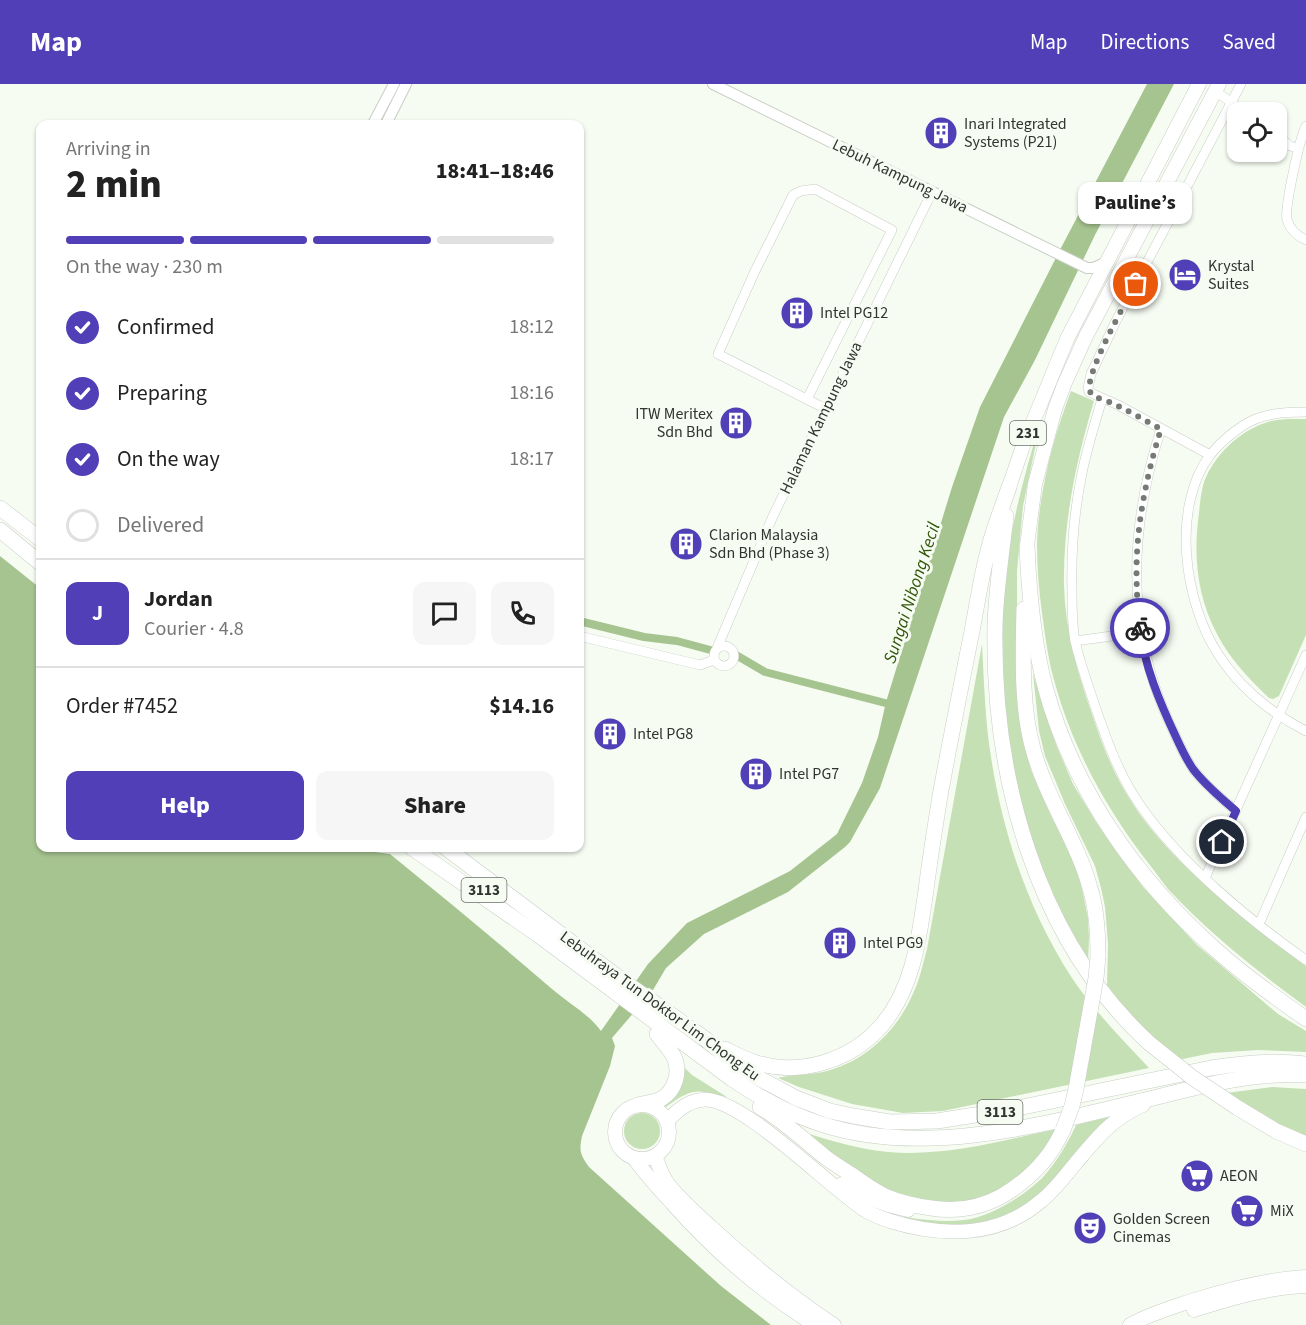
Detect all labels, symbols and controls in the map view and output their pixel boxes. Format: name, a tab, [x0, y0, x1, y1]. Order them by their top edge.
text: Map	[30, 22, 82, 62]
text: Map	[1030, 27, 1068, 57]
text: Directions	[1101, 27, 1189, 57]
text: Saved	[1222, 27, 1276, 57]
map controls	[1227, 102, 1287, 162]
button: locate	[1227, 102, 1287, 162]
place label: Inari Integrated Systems (P21)	[964, 113, 1067, 153]
building icon: Inari Integrated Systems (P21)	[923, 115, 959, 151]
street label: Lebuh Kampung Jawa	[829, 134, 971, 218]
text: Arriving in	[66, 135, 151, 163]
text: 18:41–18:46	[436, 155, 554, 187]
text: 2 min	[66, 157, 162, 213]
callout: Pauline’s	[1079, 182, 1193, 224]
text: Pauline’s	[1094, 189, 1176, 217]
text: On the way · 230 m	[66, 253, 223, 281]
place label: Krystal Suites	[1208, 255, 1254, 295]
hotel icon: Krystal Suites	[1167, 257, 1203, 293]
pin	[1110, 258, 1161, 309]
icon: bag	[1119, 267, 1152, 300]
building icon: Intel PG12	[779, 295, 815, 331]
place label: Intel PG12	[820, 302, 888, 324]
icon: check	[66, 311, 99, 344]
text: Confirmed	[117, 311, 214, 343]
text: 18:12	[509, 313, 554, 341]
street label: Halaman Kampung Jawa	[774, 338, 868, 498]
icon: check	[66, 377, 99, 410]
text: Preparing	[117, 377, 207, 409]
text: 18:16	[509, 379, 554, 407]
place label: ITW Meritex Sdn Bhd	[635, 403, 713, 443]
building icon: ITW Meritex Sdn Bhd	[718, 405, 754, 441]
road number: 231	[1010, 421, 1046, 445]
icon: check	[66, 443, 99, 476]
text: On the way	[117, 443, 220, 475]
text: 18:17	[509, 445, 554, 473]
text: Delivered	[117, 509, 204, 541]
water label: Sungai Nibong Kecil	[877, 519, 947, 667]
place label: Clarion Malaysia Sdn Bhd (Phase 3)	[709, 524, 830, 564]
building icon: Clarion Malaysia Sdn Bhd (Phase 3)	[668, 526, 704, 562]
button: chat	[413, 582, 476, 645]
button: phone	[491, 582, 554, 645]
text: Jordan	[144, 583, 213, 615]
text: J	[92, 597, 103, 629]
courier	[1110, 598, 1170, 658]
icon: bike	[1124, 612, 1157, 645]
text: Courier · 4.8	[144, 615, 244, 643]
text: Order #7452	[66, 690, 178, 722]
text: $14.16	[489, 690, 554, 722]
building icon: Intel PG8	[592, 716, 628, 752]
place label: Intel PG8	[633, 723, 693, 745]
building icon: Intel PG7	[738, 756, 774, 792]
place label: Intel PG7	[779, 763, 839, 785]
button: Help	[66, 771, 304, 840]
button: Share	[316, 771, 554, 840]
pin	[1196, 816, 1247, 867]
icon: home	[1205, 825, 1238, 858]
road number: 3113	[462, 878, 506, 902]
building icon: Intel PG9	[822, 925, 858, 961]
street label: Lebuhraya Tun Doktor Lim Chong Eu	[555, 926, 765, 1086]
place label: Intel PG9	[863, 932, 923, 954]
road number: 3113	[978, 1100, 1022, 1124]
supermarket icon: AEON	[1179, 1158, 1215, 1194]
place label: AEON	[1220, 1165, 1258, 1187]
supermarket icon: MiX	[1229, 1193, 1265, 1229]
place label: MiX	[1270, 1200, 1294, 1222]
place label: Golden Screen Cinemas	[1113, 1208, 1210, 1248]
theatre icon: Golden Screen Cinemas	[1072, 1210, 1108, 1246]

